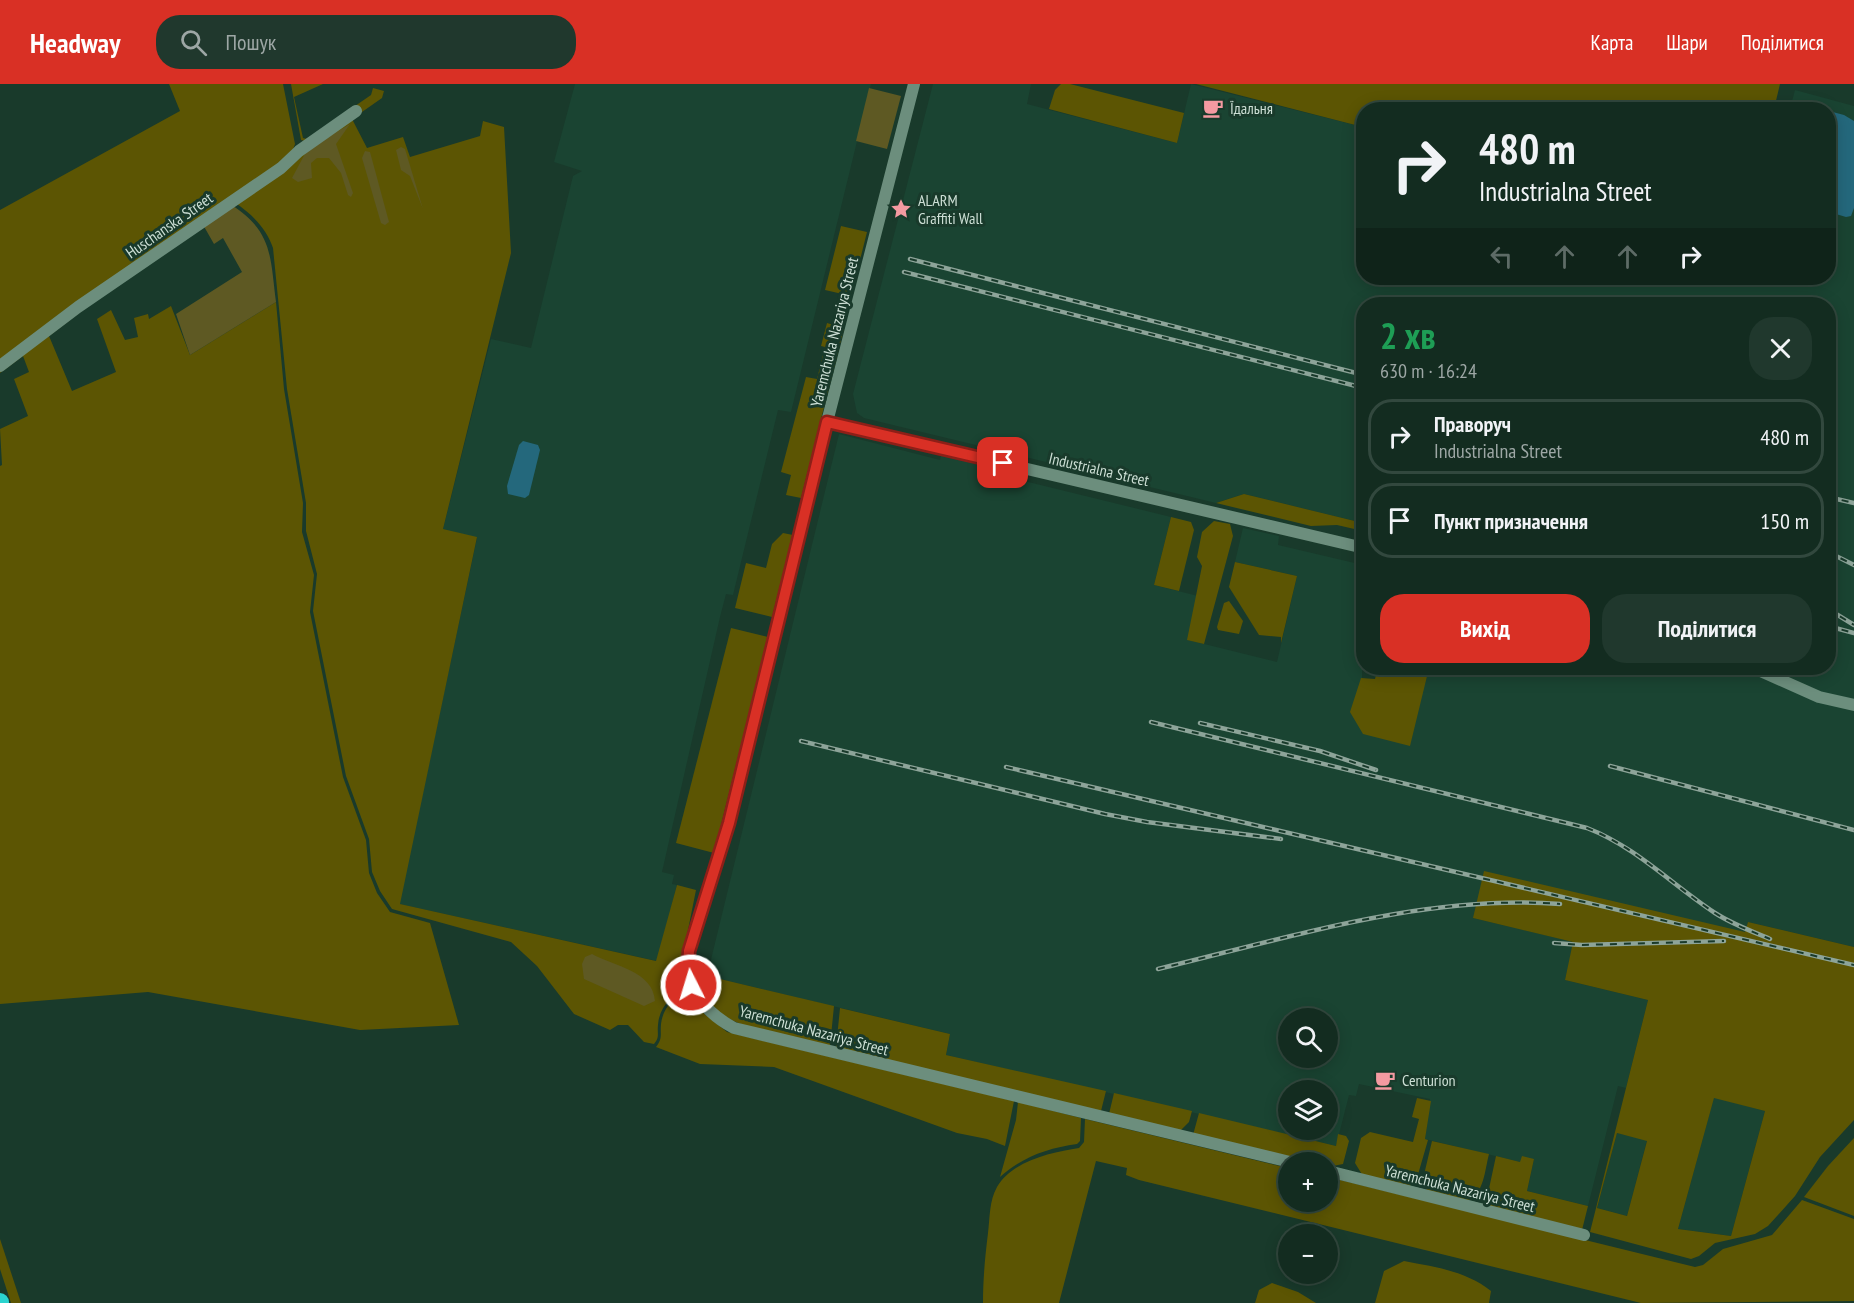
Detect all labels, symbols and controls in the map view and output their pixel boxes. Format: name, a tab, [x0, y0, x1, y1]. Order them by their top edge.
search box	[156, 15, 576, 69]
text: Headway	[30, 24, 120, 61]
icon: search	[177, 26, 210, 59]
text: Пошук	[225, 28, 276, 56]
text: Карта	[1591, 29, 1633, 56]
text: Шари	[1666, 29, 1708, 56]
text: Поділитися	[1741, 29, 1824, 56]
cafe icon: Їдальня	[1201, 96, 1225, 120]
place label: Їдальня	[1230, 98, 1273, 118]
text: 480 m	[1479, 121, 1576, 176]
icon: right	[1380, 126, 1458, 204]
text: Industrialna Street	[1479, 174, 1652, 208]
street label: Huschanska Street	[122, 187, 217, 262]
place label: ALARM Graffiti Wall	[918, 190, 983, 228]
place icon: ALARM Graffiti Wall	[889, 197, 913, 221]
icon: left	[1485, 240, 1518, 273]
icon: ahead	[1548, 240, 1581, 273]
icon: ahead	[1611, 240, 1644, 273]
icon: right	[1674, 240, 1707, 273]
street label: Yaremchuka Nazariya Street	[806, 254, 862, 409]
text: 2 хв	[1380, 312, 1435, 359]
button: close	[1749, 317, 1812, 380]
text: 630 m · 16:24	[1380, 358, 1477, 384]
text: Праворуч	[1434, 410, 1511, 438]
icon: right	[1383, 420, 1416, 453]
text: 480 m	[1760, 423, 1809, 451]
pin	[977, 437, 1028, 488]
text: Industrialna Street	[1434, 438, 1562, 464]
icon: arrive	[986, 446, 1019, 479]
street label: Industrialna Street	[1047, 448, 1152, 490]
icon: arrive	[1383, 504, 1416, 537]
text: Пункт призначення	[1434, 507, 1588, 535]
text: 150 m	[1760, 507, 1809, 535]
button: Вихід	[1380, 594, 1590, 663]
button: Поділитися	[1602, 594, 1812, 663]
position arrow	[659, 953, 723, 1017]
street label: Yaremchuka Nazariya Street	[737, 1000, 891, 1060]
map controls	[1278, 1008, 1338, 1284]
button: search	[1278, 1008, 1338, 1068]
cafe icon: Centurion	[1373, 1068, 1397, 1092]
place label: Centurion	[1402, 1070, 1456, 1090]
button: layers	[1278, 1080, 1338, 1140]
button: +	[1278, 1152, 1338, 1212]
street label: Yaremchuka Nazariya Street	[1383, 1160, 1538, 1216]
button: −	[1278, 1224, 1338, 1284]

